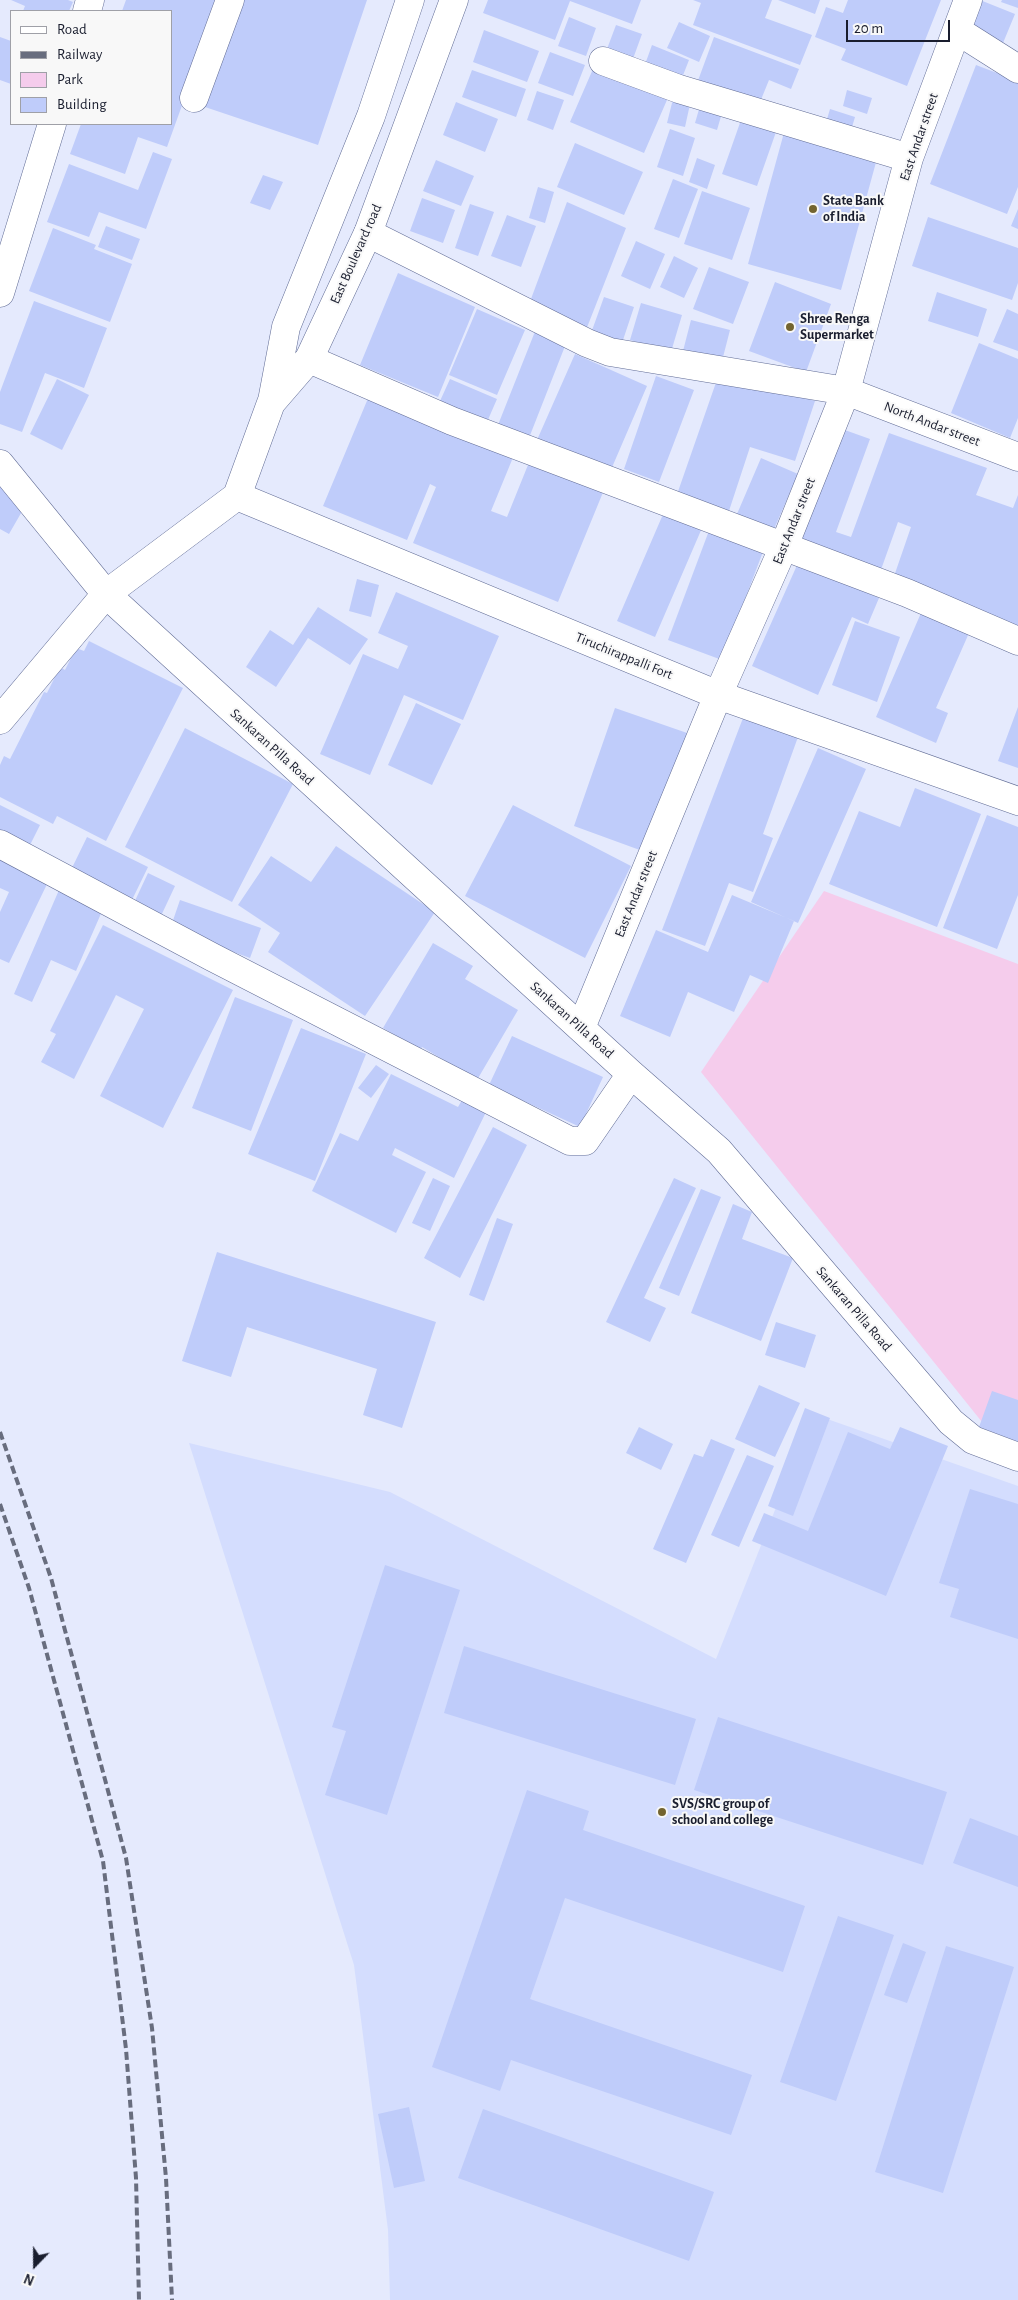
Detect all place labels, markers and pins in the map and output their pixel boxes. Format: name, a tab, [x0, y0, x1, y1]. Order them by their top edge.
place label: State Bank of India	[823, 193, 884, 226]
marker: State Bank of India	[807, 203, 819, 215]
place label: Shree Renga Supermarket	[800, 311, 874, 344]
marker: Shree Renga Supermarket	[784, 321, 796, 333]
place label: SVS/SRC group of school and college	[672, 1796, 773, 1828]
marker: SVS/SRC group of school and college	[656, 1806, 668, 1818]

